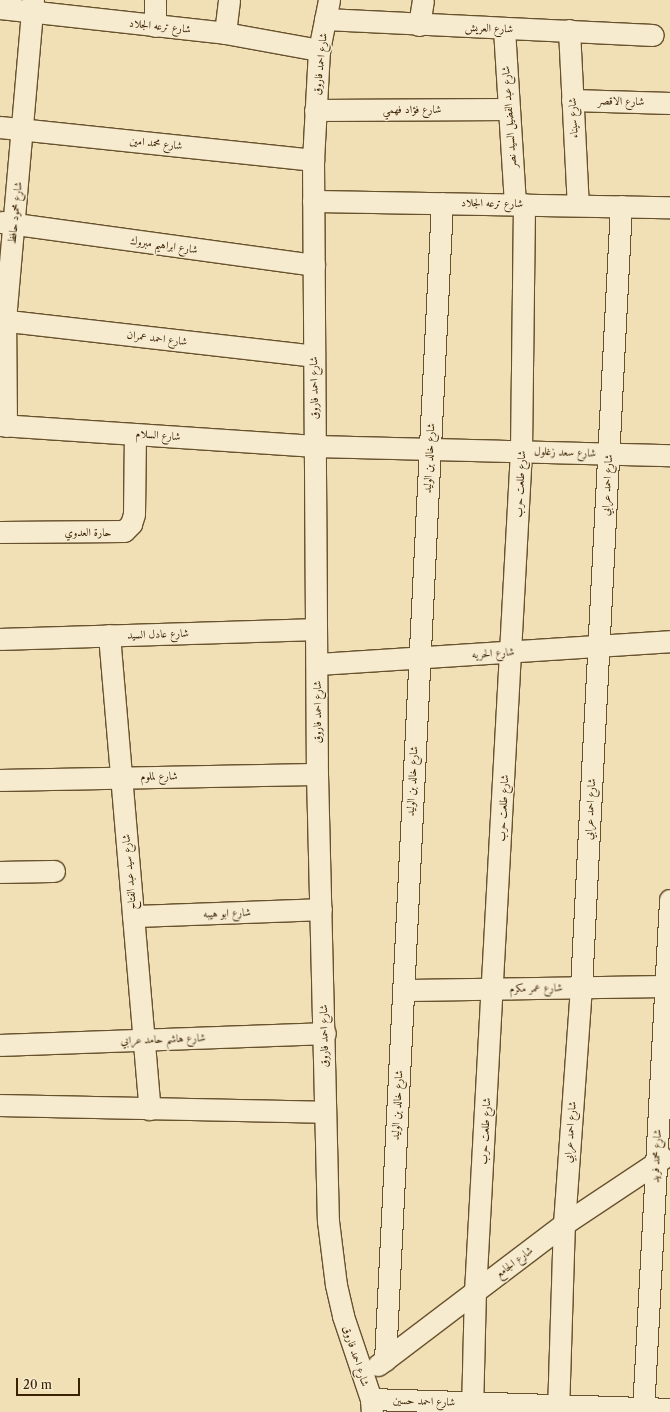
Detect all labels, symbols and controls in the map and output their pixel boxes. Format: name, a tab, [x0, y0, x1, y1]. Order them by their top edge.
street label: شارع ترعه الجلاد	[128, 16, 192, 36]
street label: شارع العريش	[465, 21, 513, 35]
street label: شارع احمد فاروق	[310, 32, 330, 96]
street label: شارع عبد الفضيل السيد نصر	[499, 66, 519, 168]
street label: شارع الاقصر	[598, 94, 644, 108]
street label: شارع سيناء	[565, 98, 581, 138]
street label: شارع فؤاد فهمي	[383, 102, 441, 116]
street label: شارع محمد امين	[129, 134, 183, 152]
street label: شارع محمود حافظ	[5, 181, 25, 245]
street label: شارع ترعه الجلاد	[461, 196, 523, 210]
street label: شارع ابراهيم مبروك	[129, 234, 199, 256]
street label: شارع احمد عمران	[126, 328, 188, 348]
street label: شارع احمد فاروق	[307, 357, 321, 419]
street label: شارع خالد بن الوليد	[421, 423, 437, 493]
street label: شارع السلام	[135, 427, 181, 443]
street label: شارع سعد زغلول	[534, 444, 596, 460]
street label: شارع طلعت حرب	[512, 450, 528, 518]
street label: شارع احمد عرابي	[599, 454, 615, 516]
street label: حارة العدوي	[65, 525, 111, 539]
street label: شارع عادل السيد	[127, 626, 189, 642]
street label: شارع الحريه	[471, 645, 515, 661]
street label: شارع احمد فاروق	[310, 681, 324, 743]
street label: شارع خالد بن الوليد	[404, 746, 420, 816]
street label: شارع لملوم	[140, 769, 178, 783]
street label: شارع طلعت حرب	[495, 774, 511, 842]
street label: شارع احمد عرابي	[582, 778, 598, 840]
street label: شارع سيد عبد الفتاح	[119, 834, 139, 910]
street label: شارع ابو هيبه	[203, 906, 251, 920]
street label: شارع عمر مكرم	[509, 981, 563, 995]
street label: شارع احمد فاروق	[317, 1005, 331, 1067]
street label: شارع هاشم حامد عرابي	[120, 1031, 206, 1047]
street label: شارع خالد بن الوليد	[389, 1070, 405, 1140]
street label: شارع طلعت حرب	[477, 1097, 493, 1165]
street label: شارع احمد عرابي	[561, 1101, 579, 1163]
street label: شارع محمد فريد	[648, 1129, 664, 1183]
street label: شارع الجامع	[493, 1244, 535, 1280]
street label: شارع احمد فاروق	[340, 1324, 372, 1388]
scale bar	[18, 1370, 82, 1396]
text: 20 m	[23, 1377, 52, 1392]
street label: شارع احمد حسين	[393, 1393, 455, 1409]

